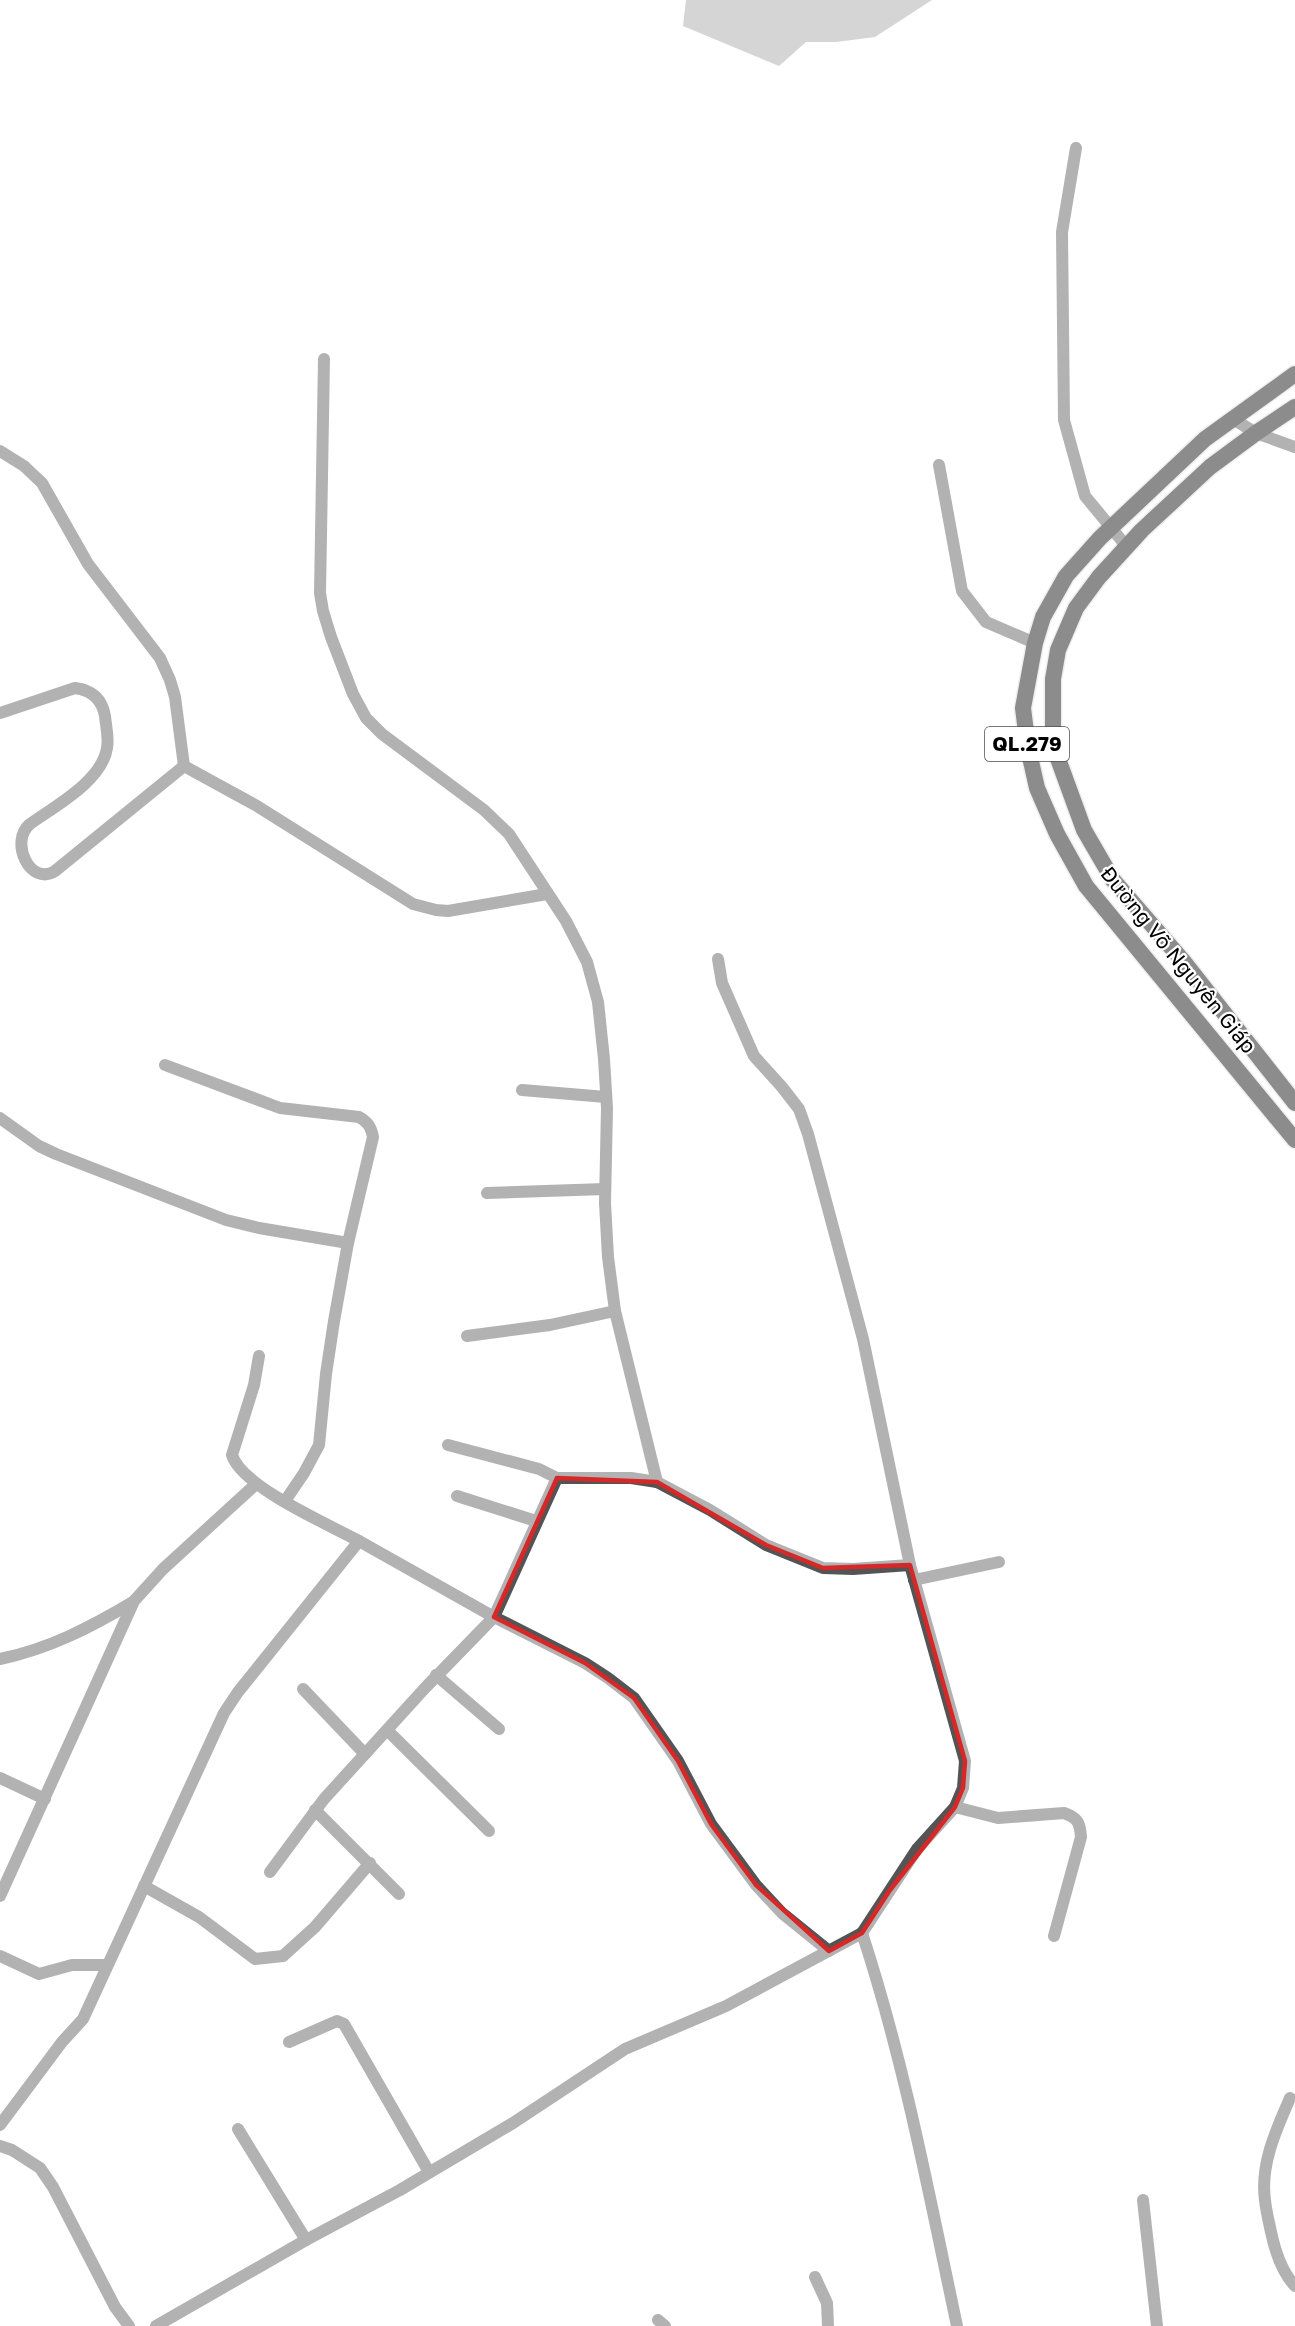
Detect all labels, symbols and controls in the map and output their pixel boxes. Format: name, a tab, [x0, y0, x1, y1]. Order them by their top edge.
road number: QL.279	[985, 727, 1069, 761]
street label: Đường Võ Nguyên Giáp	[1095, 861, 1262, 1058]

